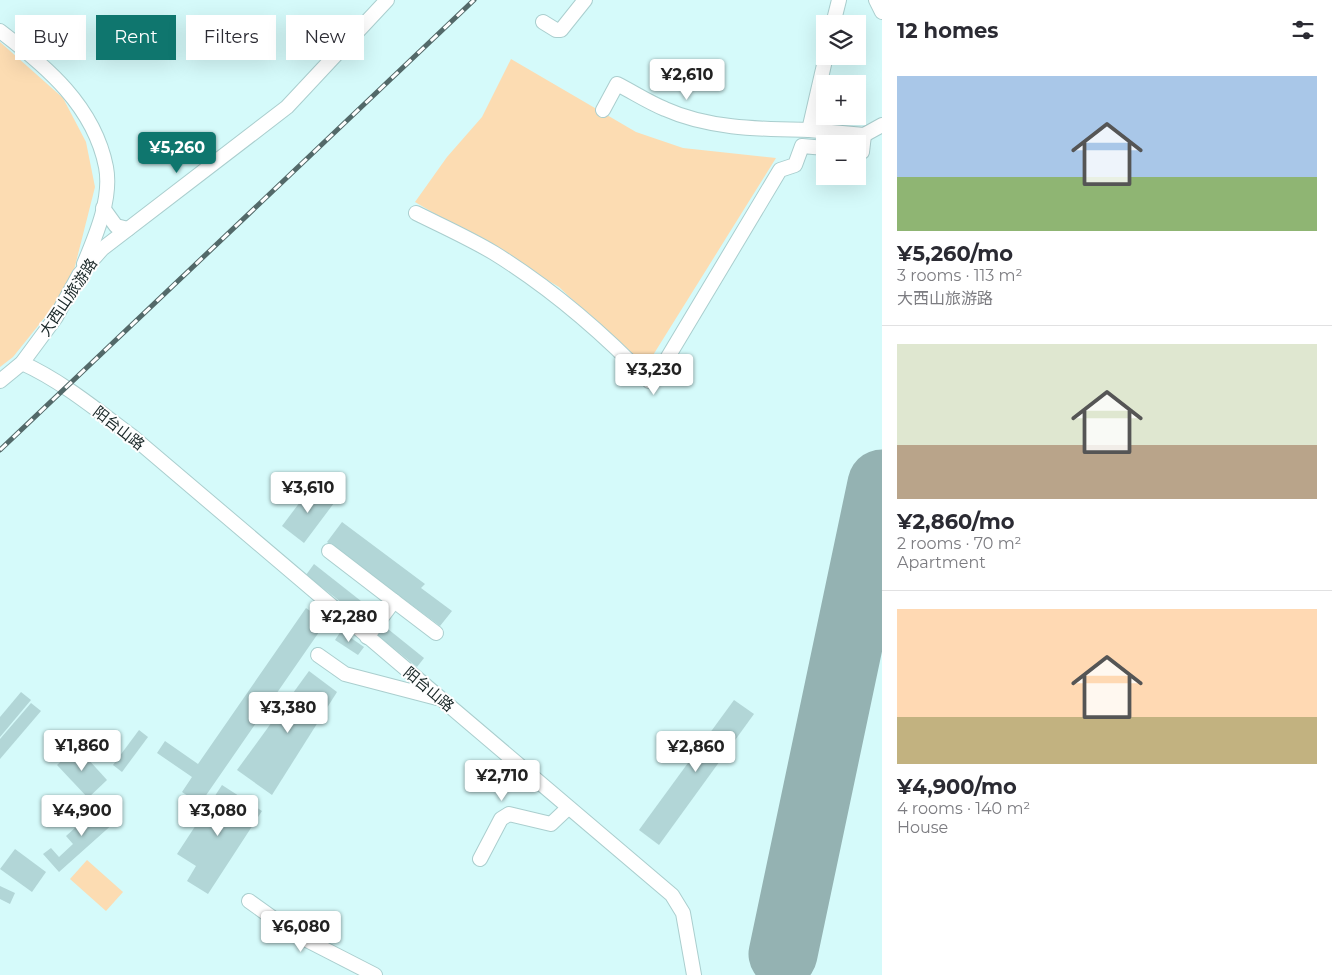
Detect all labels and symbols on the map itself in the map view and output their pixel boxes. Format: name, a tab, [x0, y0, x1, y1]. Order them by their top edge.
pin: ¥2,610	[646, 58, 728, 101]
pin: ¥5,260	[136, 132, 218, 174]
street label: 大西山旅游路	[35, 254, 101, 340]
pin: ¥3,230	[613, 354, 695, 396]
street label: 阳台山路	[90, 402, 148, 454]
pin: ¥3,610	[267, 472, 349, 514]
pin: ¥2,280	[308, 600, 390, 643]
street label: 阳台山路	[400, 662, 458, 716]
pin: ¥3,380	[247, 692, 329, 734]
pin: ¥1,860	[41, 730, 123, 772]
pin: ¥2,860	[655, 730, 737, 773]
pin: ¥2,710	[461, 760, 543, 802]
pin: ¥4,900	[41, 794, 123, 837]
pin: ¥3,080	[177, 794, 259, 837]
pin: ¥6,080	[260, 910, 342, 953]

